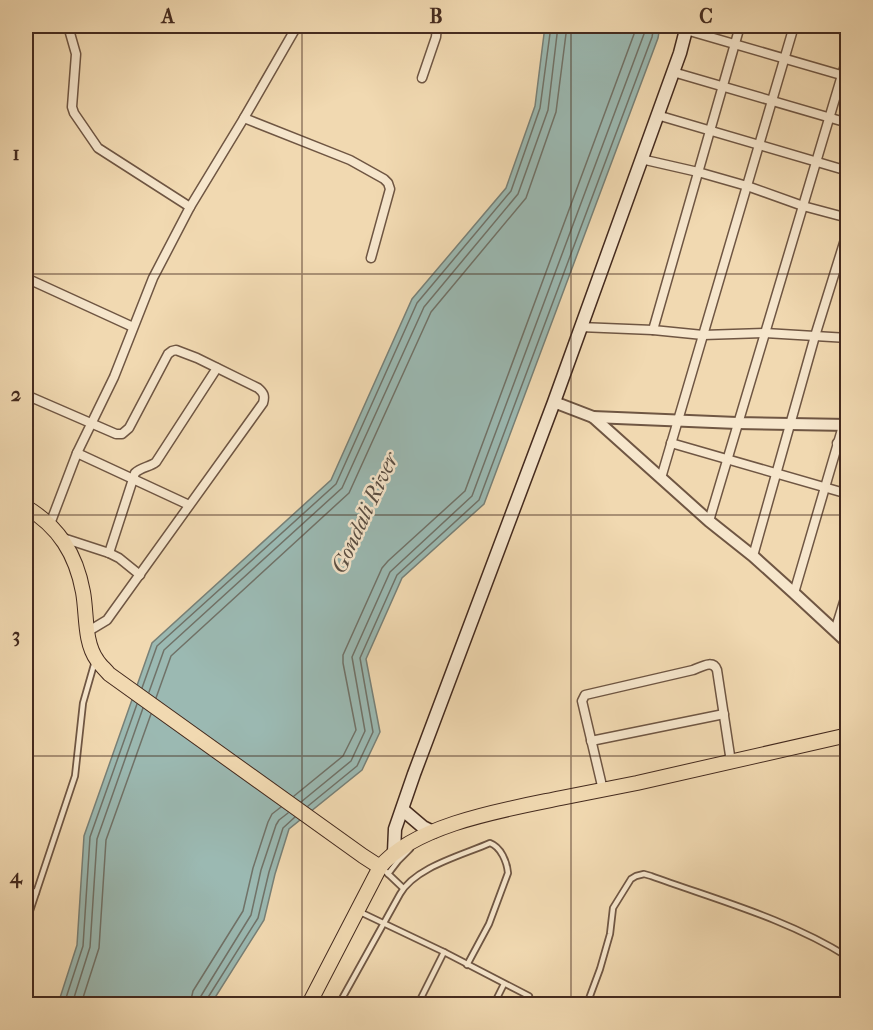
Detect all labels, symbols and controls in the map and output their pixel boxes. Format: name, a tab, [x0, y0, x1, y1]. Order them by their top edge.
text: A	[160, 5, 176, 28]
text: B	[429, 5, 443, 28]
text: C	[699, 5, 713, 28]
text: 1	[12, 142, 20, 165]
text: 2	[11, 383, 21, 406]
water label: Gondali River	[326, 447, 405, 577]
text: 3	[12, 624, 20, 647]
text: 4	[9, 865, 23, 889]

